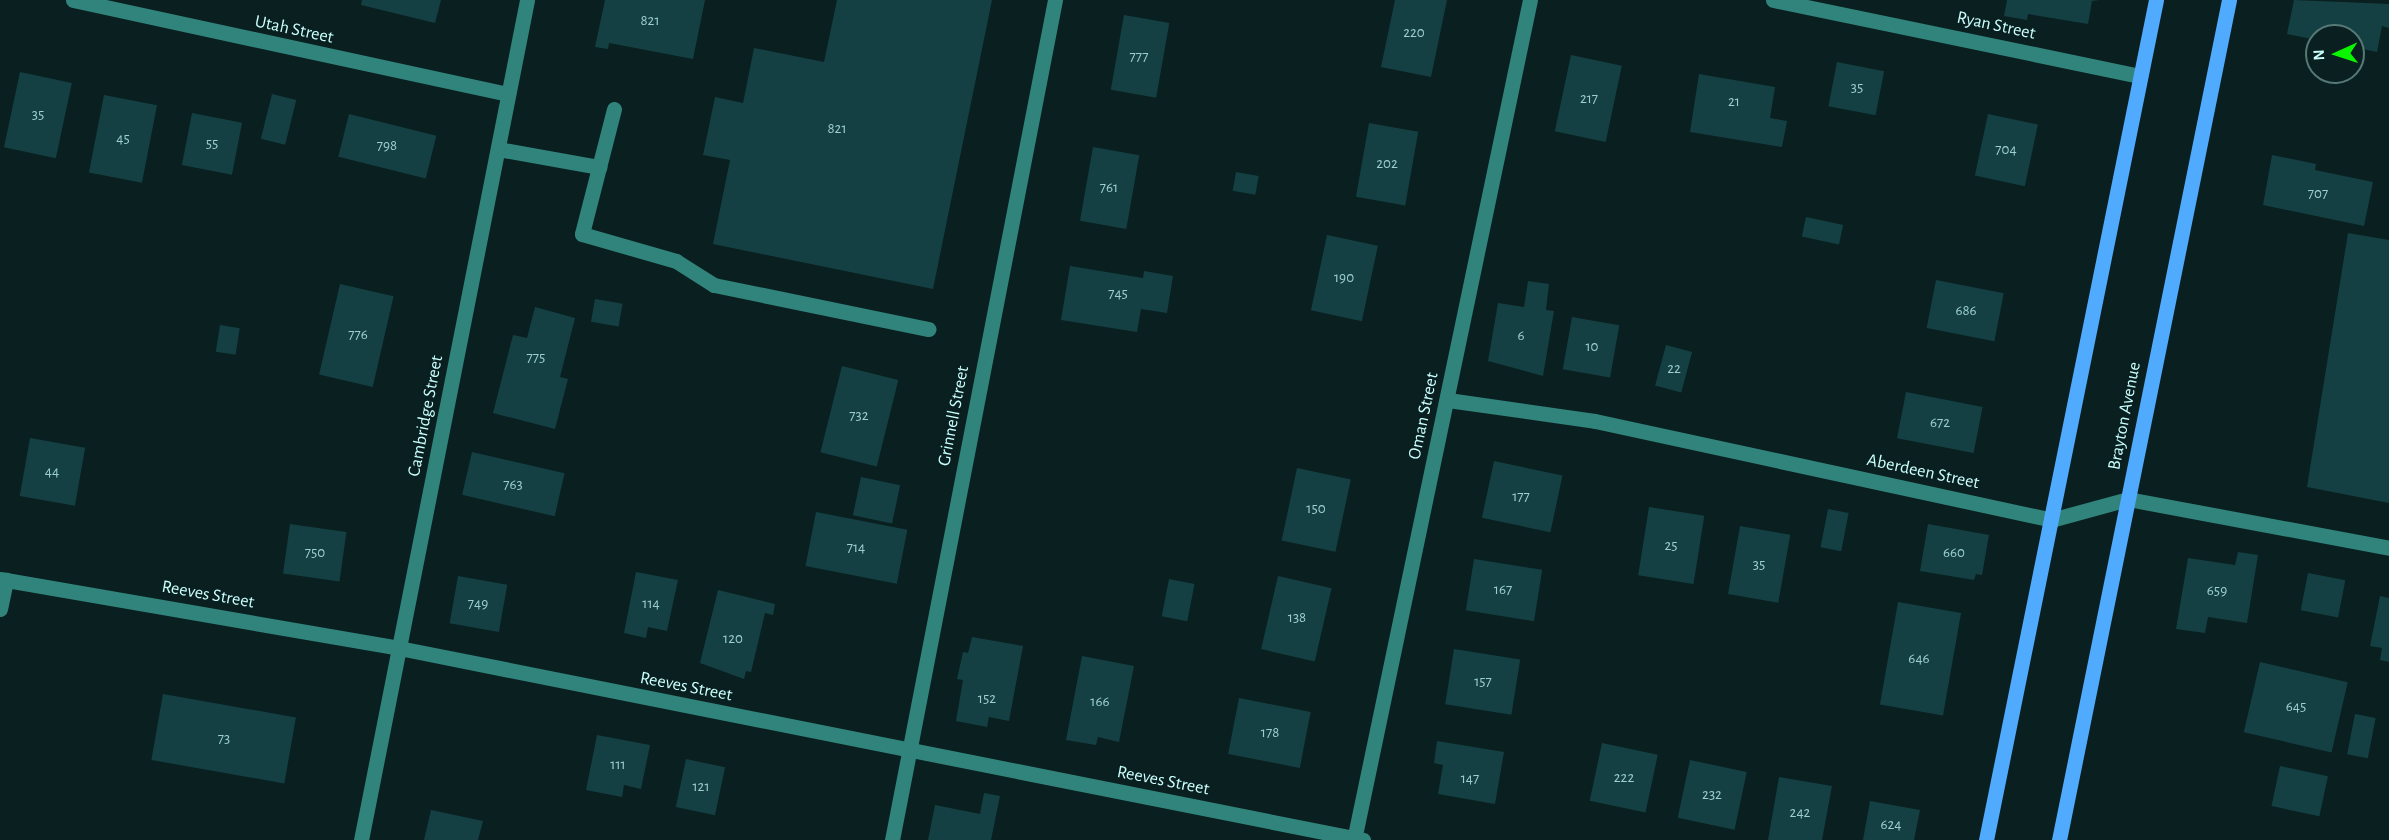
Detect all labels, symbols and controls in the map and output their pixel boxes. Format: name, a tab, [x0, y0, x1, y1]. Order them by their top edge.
street label: Ryan Street	[1955, 7, 2037, 45]
street label: Utah Street	[253, 11, 335, 49]
house number: 821	[640, 12, 660, 30]
house number: 220	[1403, 24, 1425, 42]
north arrow	[2305, 24, 2365, 84]
house number: 777	[1130, 48, 1148, 66]
text: N	[2311, 49, 2327, 61]
house number: 35	[1851, 79, 1863, 97]
house number: 217	[1580, 90, 1598, 108]
house number: 21	[1728, 93, 1740, 111]
house number: 35	[32, 106, 44, 124]
house number: 821	[827, 120, 847, 138]
house number: 45	[116, 130, 130, 148]
house number: 55	[206, 135, 218, 153]
house number: 798	[377, 137, 397, 155]
house number: 704	[1995, 141, 2017, 159]
house number: 202	[1376, 155, 1398, 173]
house number: 761	[1100, 179, 1118, 197]
house number: 707	[2308, 185, 2328, 203]
house number: 190	[1334, 269, 1354, 287]
house number: 745	[1108, 285, 1128, 303]
house number: 686	[1955, 302, 1977, 320]
house number: 776	[348, 326, 368, 344]
house number: 6	[1517, 327, 1525, 345]
house number: 10	[1585, 338, 1599, 356]
house number: 775	[527, 349, 545, 367]
street label: Cambridge Street	[404, 354, 448, 478]
house number: 22	[1667, 360, 1681, 378]
street label: Brayton Avenue	[2104, 360, 2146, 472]
street label: Grinnell Street	[934, 364, 974, 468]
street label: Oman Street	[1404, 370, 1444, 462]
house number: 732	[849, 407, 869, 425]
house number: 672	[1930, 414, 1950, 432]
street label: Aberdeen Street	[1865, 450, 1981, 494]
house number: 44	[45, 463, 59, 481]
house number: 763	[503, 476, 523, 494]
house number: 177	[1512, 488, 1530, 506]
house number: 150	[1306, 500, 1326, 518]
house number: 25	[1664, 537, 1678, 555]
house number: 714	[847, 539, 865, 557]
house number: 750	[305, 544, 325, 562]
house number: 660	[1943, 544, 1965, 562]
house number: 35	[1753, 556, 1765, 574]
street label: Reeves Street	[160, 576, 256, 614]
house number: 167	[1494, 581, 1512, 599]
house number: 659	[2207, 582, 2227, 600]
house number: 749	[468, 595, 488, 613]
house number: 114	[642, 595, 660, 613]
house number: 138	[1288, 609, 1306, 627]
house number: 120	[723, 630, 743, 648]
house number: 646	[1908, 650, 1930, 668]
street label: Reeves Street	[638, 667, 734, 707]
house number: 157	[1474, 673, 1492, 691]
house number: 152	[978, 690, 996, 708]
house number: 166	[1090, 693, 1110, 711]
house number: 645	[2286, 698, 2306, 716]
house number: 178	[1261, 724, 1279, 742]
house number: 73	[218, 730, 230, 748]
house number: 111	[610, 756, 626, 774]
street label: Reeves Street	[1115, 761, 1211, 801]
house number: 222	[1614, 769, 1634, 787]
house number: 147	[1461, 770, 1479, 788]
house number: 121	[692, 778, 710, 796]
house number: 232	[1702, 786, 1722, 804]
house number: 242	[1790, 804, 1810, 822]
house number: 624	[1880, 816, 1902, 834]

